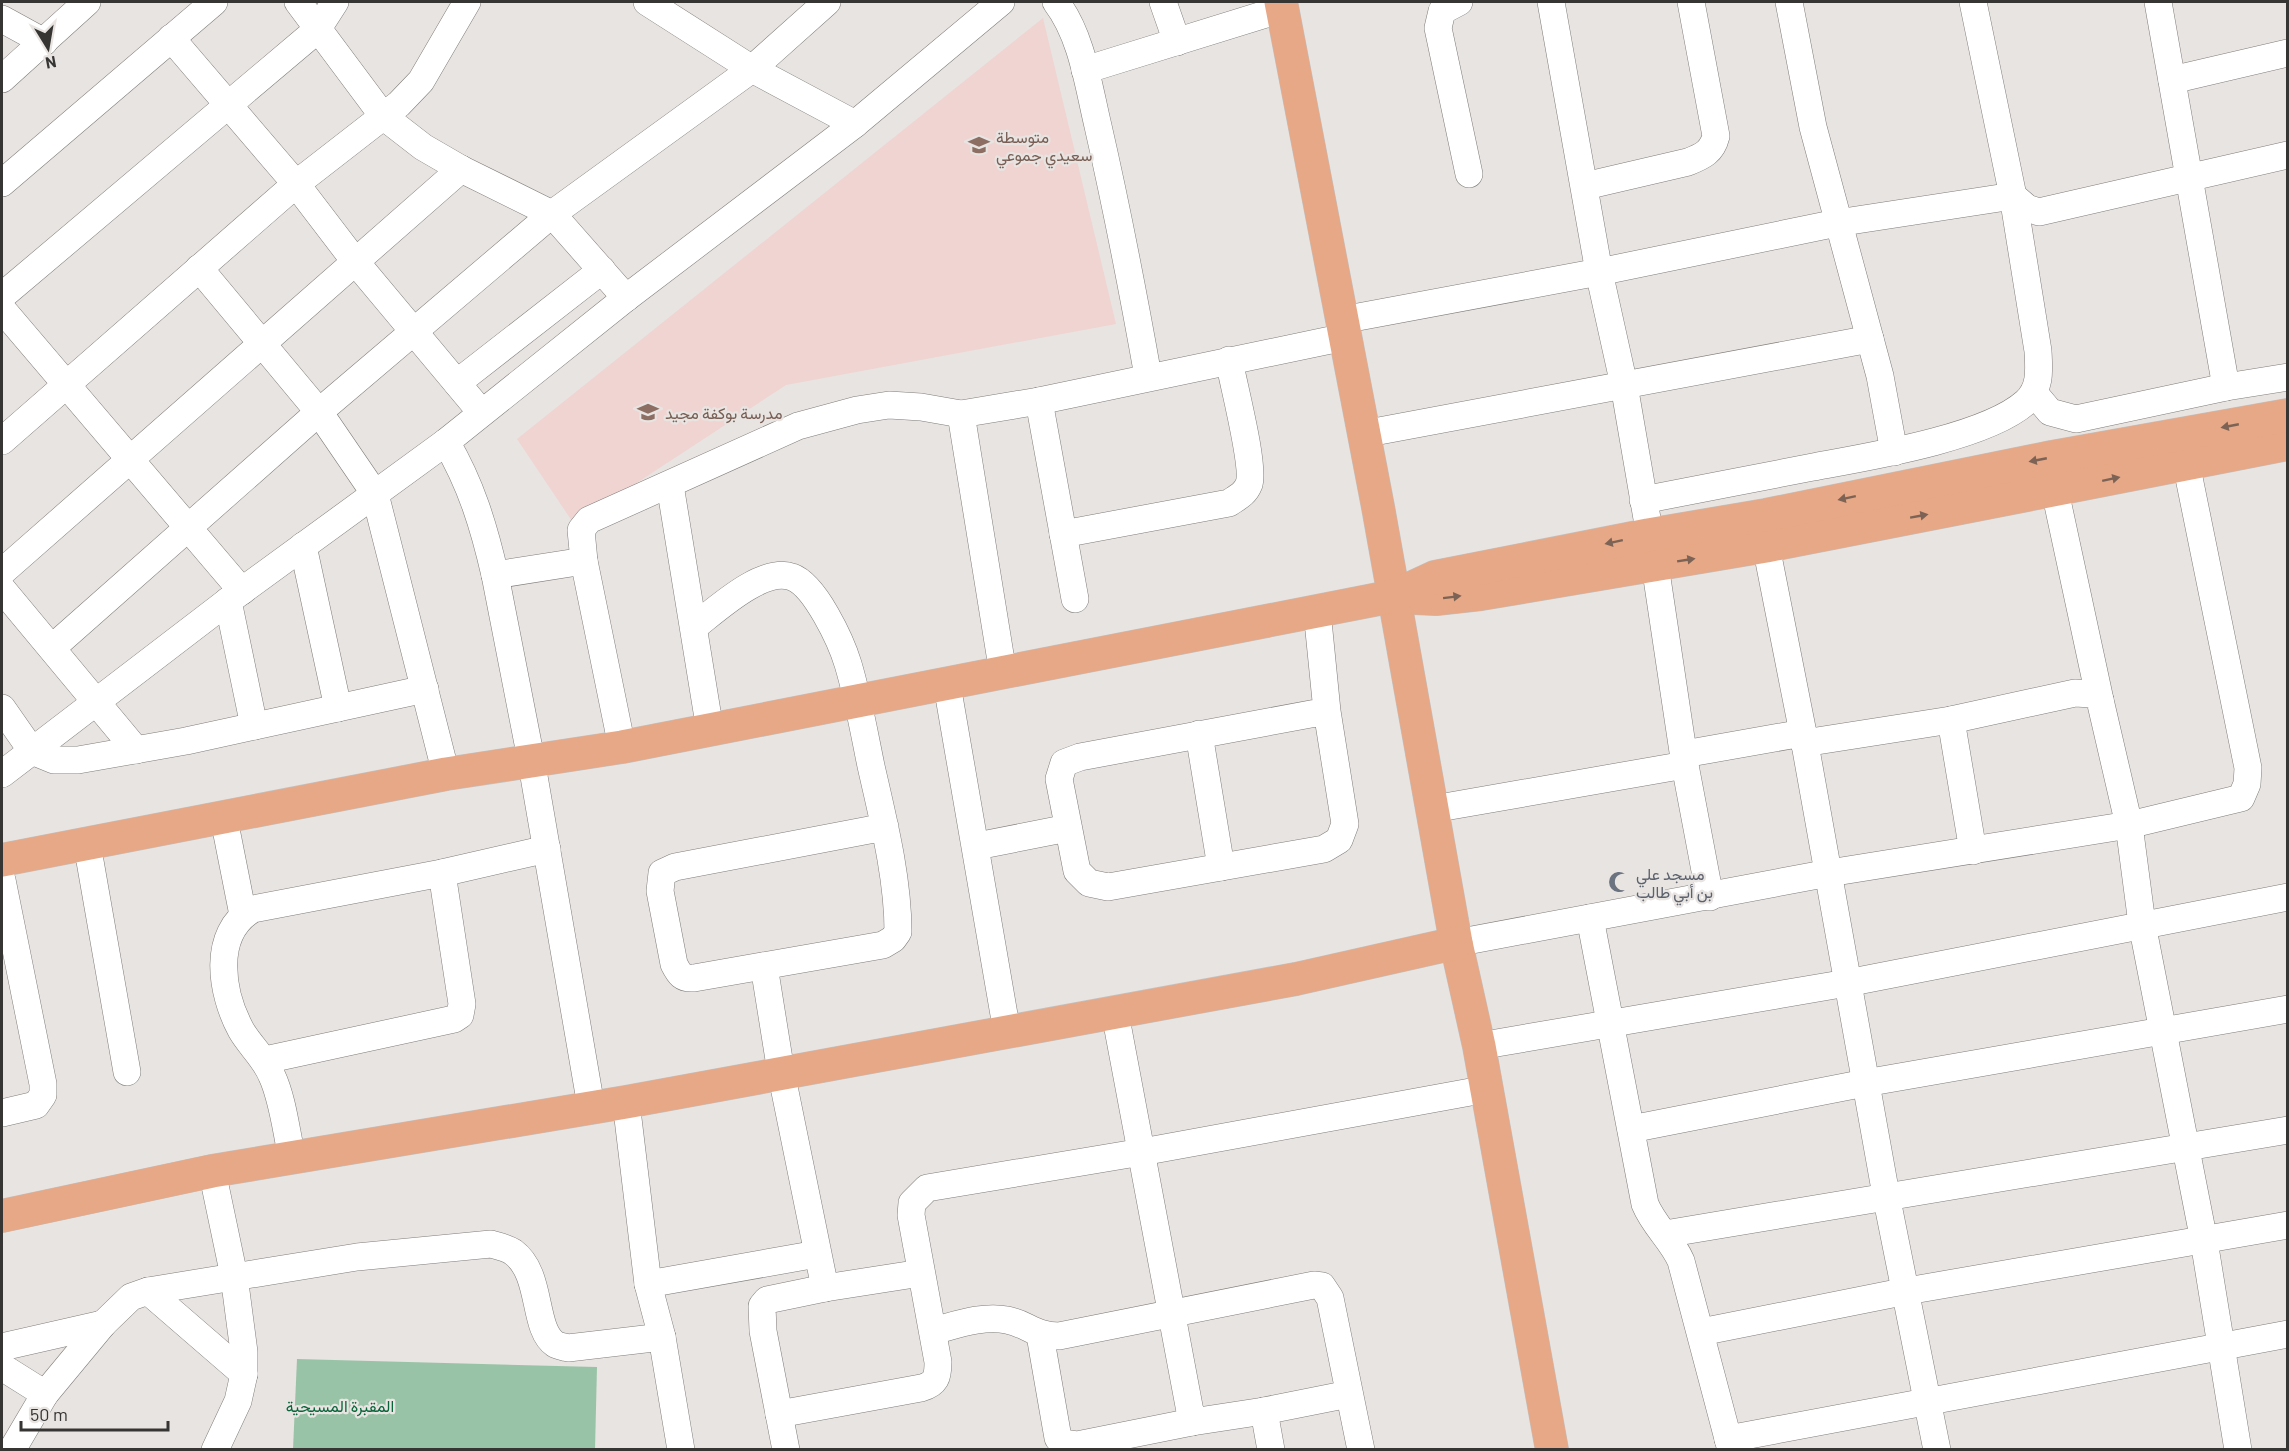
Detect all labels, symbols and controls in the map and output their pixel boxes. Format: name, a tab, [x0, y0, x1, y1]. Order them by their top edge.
north arrow	[18, 18, 78, 78]
text: N	[44, 53, 58, 74]
place label: متوسطة سعيدي جموعي	[996, 127, 1092, 169]
school or university icon: متوسطة سعيدي جموعي	[967, 133, 991, 157]
school or university icon: مدرسة بوكفة مجيد	[636, 400, 660, 424]
place label: مدرسة بوكفة مجيد	[665, 403, 783, 424]
one-way arrow	[2220, 422, 2239, 431]
one-way arrow	[2028, 456, 2047, 465]
one-way arrow	[2101, 474, 2120, 483]
one-way arrow	[1837, 494, 1856, 503]
one-way arrow	[1910, 511, 1929, 520]
one-way arrow	[1604, 538, 1623, 547]
one-way arrow	[1677, 555, 1696, 564]
one-way arrow	[1443, 593, 1462, 602]
place label: مسجد علي بن أبي طالب	[1636, 864, 1713, 906]
mosque icon: مسجد علي بن أبي طالب	[1607, 870, 1631, 894]
scale bar	[21, 1394, 168, 1432]
park label: المقبرة المسيحية	[286, 1396, 394, 1417]
text: 50 m	[30, 1403, 68, 1425]

